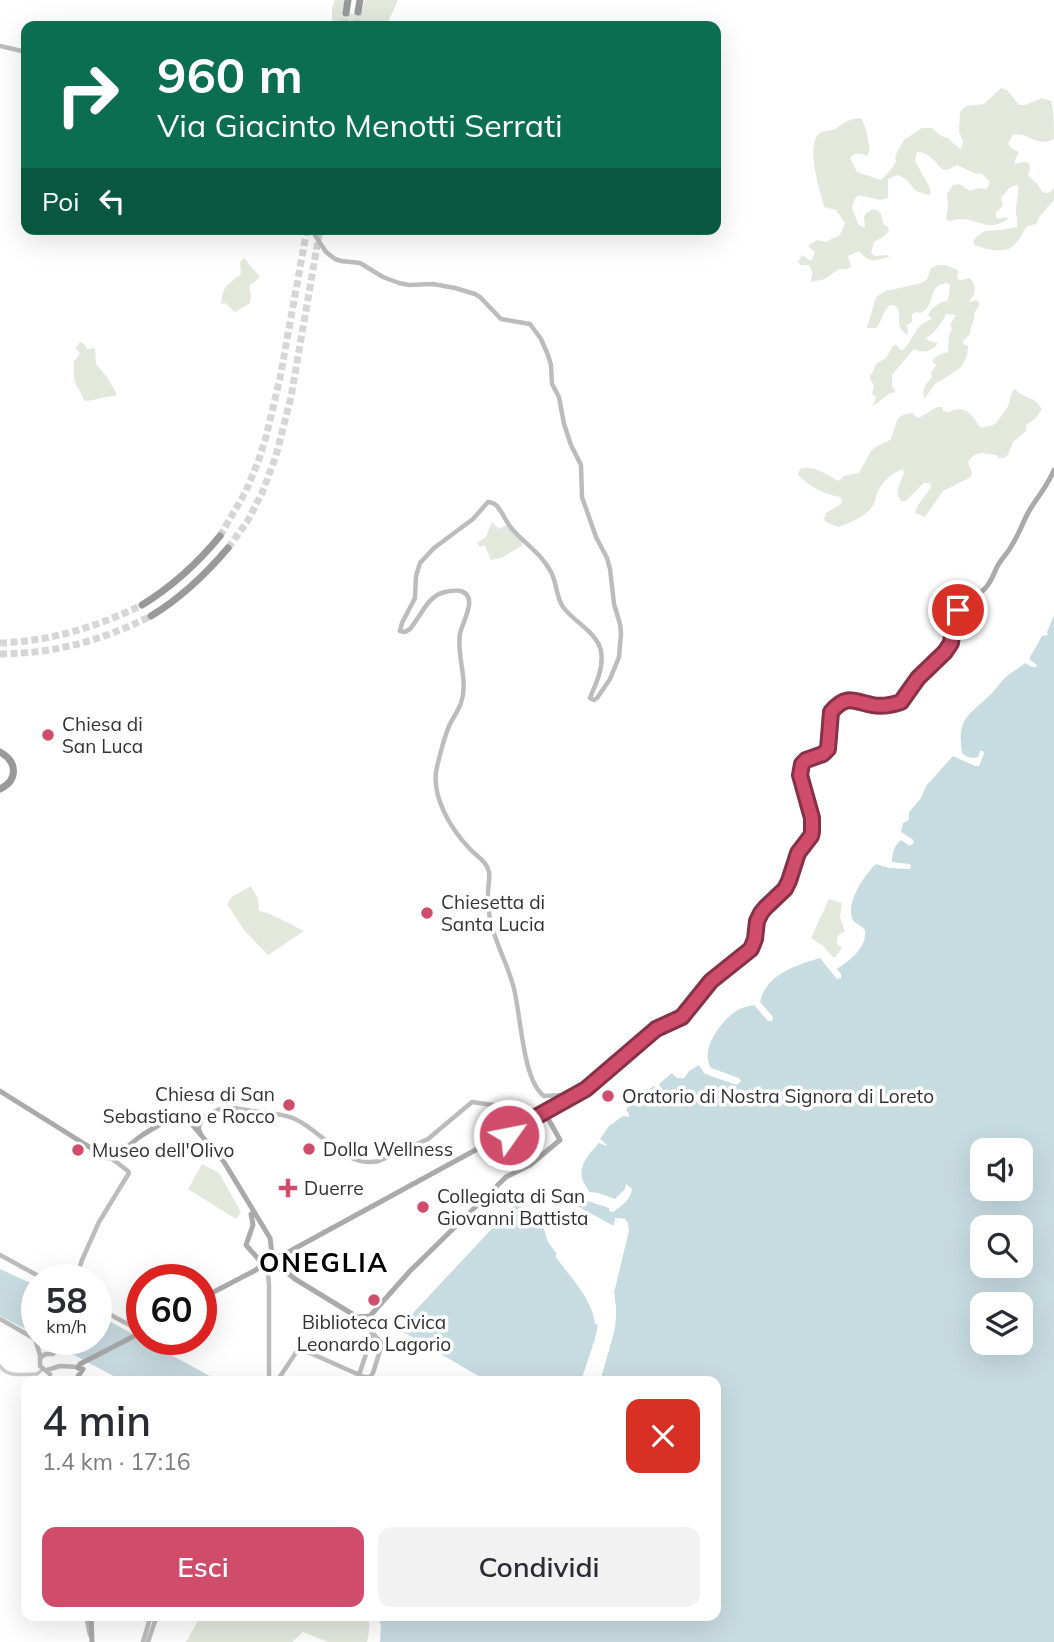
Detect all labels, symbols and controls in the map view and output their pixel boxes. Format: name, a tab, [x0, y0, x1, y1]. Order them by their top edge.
text: 960 m	[157, 44, 303, 105]
icon: right	[42, 49, 133, 140]
text: Via Giacinto Menotti Serrati	[157, 105, 563, 145]
icon: left	[93, 182, 131, 220]
text: Poi	[42, 185, 79, 218]
pin	[928, 580, 988, 640]
icon: arrive	[939, 591, 977, 629]
place label: Chiesa di San Luca	[62, 712, 143, 758]
marker: Chiesa di San Luca	[40, 727, 56, 743]
place label: Chiesetta di Santa Lucia	[441, 890, 545, 936]
marker: Chiesetta di Santa Lucia	[419, 905, 435, 921]
place label: Chiesa di San Sebastiano e Rocco	[103, 1082, 275, 1128]
place label: Oratorio di Nostra Signora di Loreto	[622, 1084, 934, 1108]
marker: Oratorio di Nostra Signora di Loreto	[600, 1088, 616, 1104]
marker: Chiesa di San Sebastiano e Rocco	[281, 1097, 297, 1113]
position arrow	[472, 1098, 546, 1172]
place label: Dolla Wellness	[323, 1137, 453, 1161]
place label: Museo dell'Olivo	[92, 1138, 234, 1162]
map controls	[970, 1138, 1033, 1355]
button: sound	[970, 1138, 1033, 1201]
marker: Dolla Wellness	[301, 1141, 317, 1157]
marker: Museo dell'Olivo	[70, 1142, 86, 1158]
place label: Duerre	[304, 1176, 364, 1200]
marker: Duerre	[278, 1178, 298, 1198]
place label: Collegiata di San Giovanni Battista	[437, 1184, 588, 1230]
marker: Collegiata di San Giovanni Battista	[415, 1199, 431, 1215]
button: search	[970, 1215, 1033, 1278]
district label: ONEGLIA	[259, 1246, 389, 1279]
speed limit sign: 60	[126, 1264, 217, 1355]
text: 58	[45, 1278, 88, 1322]
marker: Biblioteca Civica Leonardo Lagorio	[366, 1292, 382, 1308]
button: layers	[970, 1292, 1033, 1355]
place label: Biblioteca Civica Leonardo Lagorio	[297, 1310, 451, 1356]
text: km/h	[46, 1315, 87, 1338]
text: 4 min	[42, 1394, 151, 1447]
button: close	[626, 1399, 700, 1473]
text: 1.4 km · 17:16	[42, 1447, 191, 1476]
button: Esci	[42, 1527, 364, 1607]
button: Condividi	[378, 1527, 700, 1607]

